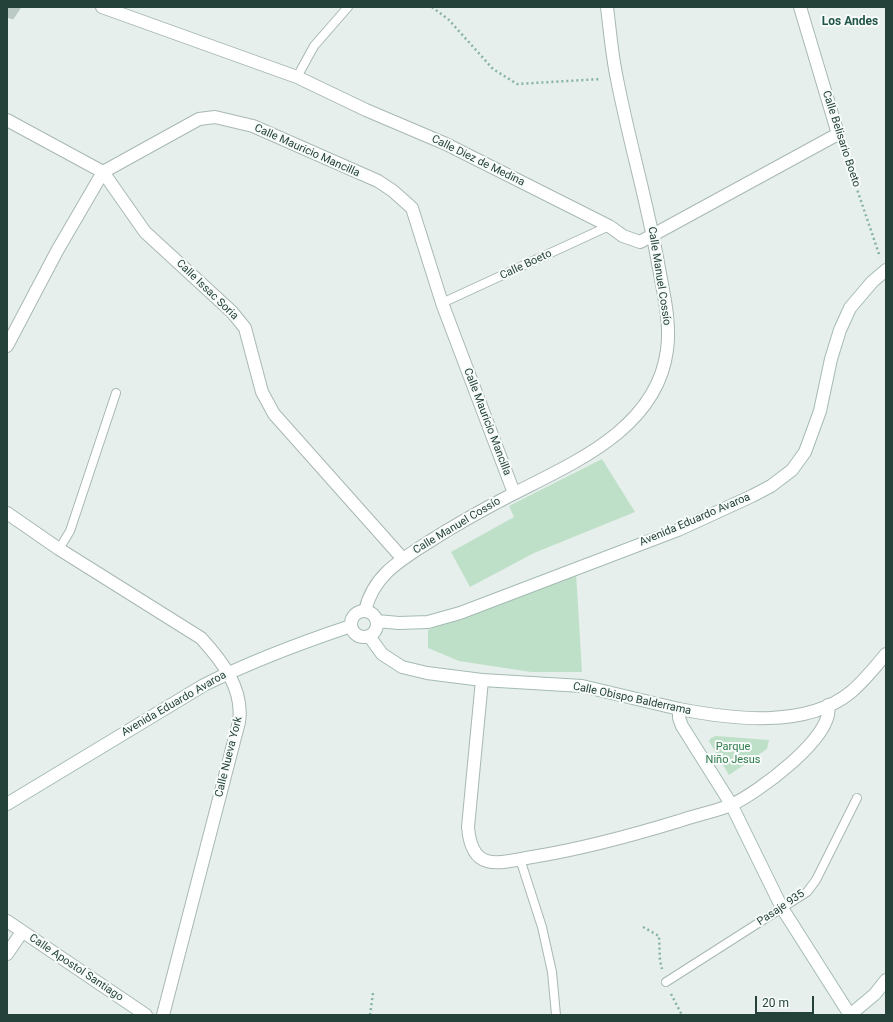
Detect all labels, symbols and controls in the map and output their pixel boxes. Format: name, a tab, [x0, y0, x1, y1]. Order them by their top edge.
district label: Los Andes	[822, 15, 878, 29]
street label: Calle Belisario Boeto	[819, 89, 863, 189]
street label: Calle Mauricio Mancilla	[252, 122, 362, 180]
street label: Calle Diez de Medina	[429, 133, 527, 189]
street label: Calle Manuel Cossío	[645, 226, 673, 326]
street label: Calle Boeto	[498, 247, 554, 283]
street label: Calle Issac Soria	[173, 257, 241, 323]
street label: Calle Mauricio Mancilla	[460, 366, 514, 478]
street label: Avenida Eduardo Avaroa	[638, 491, 752, 549]
street label: Calle Manuel Cossío	[411, 495, 503, 557]
street label: Avenida Eduardo Avaroa	[119, 669, 229, 739]
street label: Calle Obispo Balderrama	[572, 680, 692, 718]
street label: Calle Nueva York	[213, 715, 245, 799]
park label: Parque Niño Jesus	[706, 740, 760, 766]
street label: Pasaje 935	[755, 887, 807, 929]
street label: Calle Apostol Santiago	[26, 932, 126, 1004]
scale bar	[757, 988, 816, 1014]
text: 20 m	[762, 996, 789, 1010]

